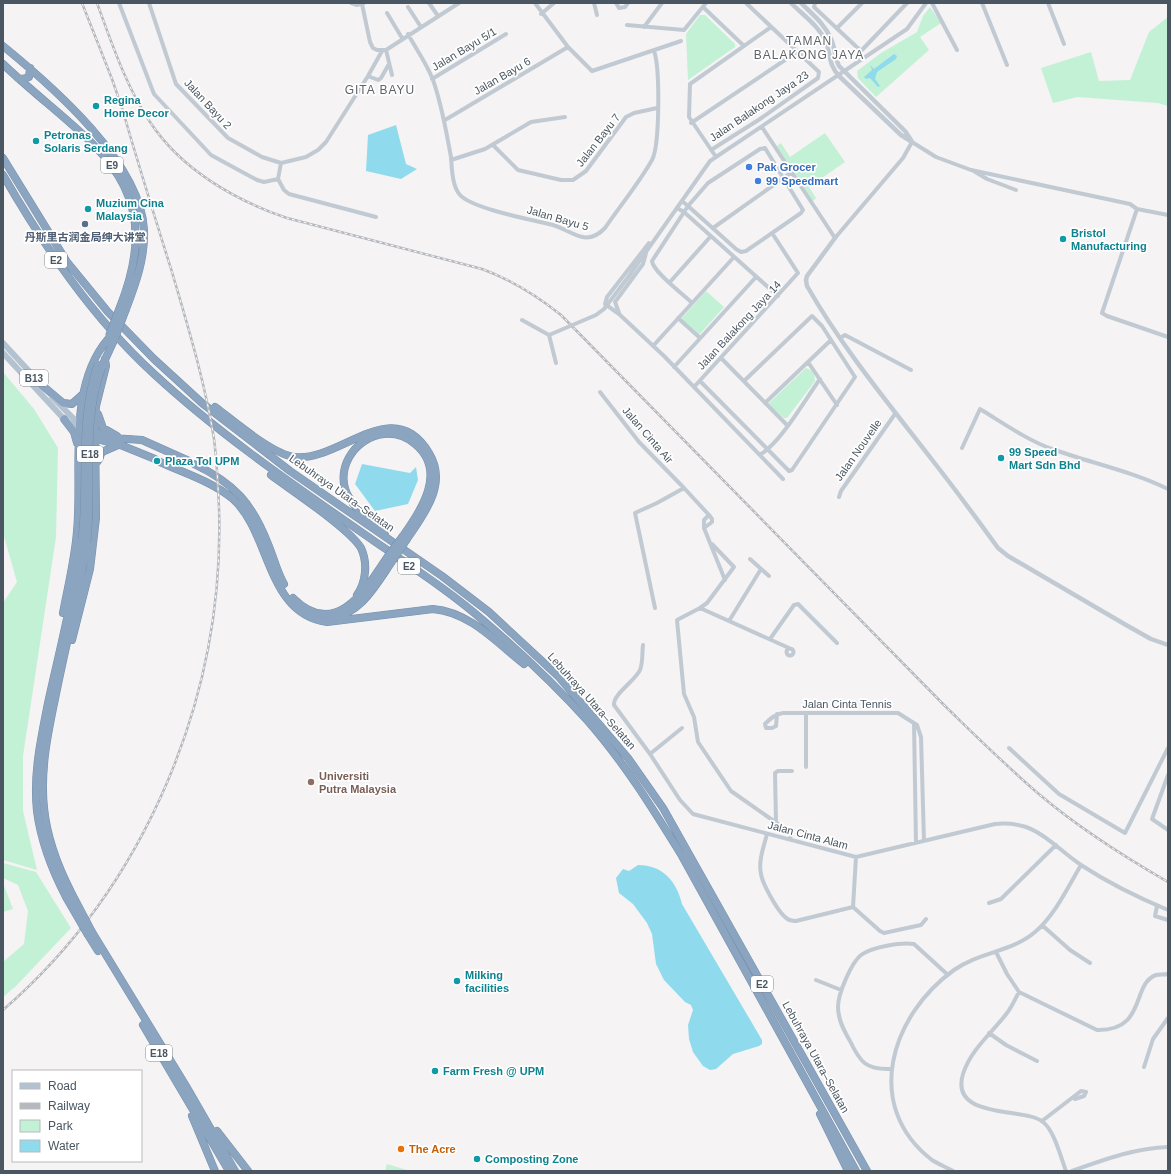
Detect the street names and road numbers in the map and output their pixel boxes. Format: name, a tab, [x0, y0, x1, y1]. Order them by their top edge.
street label: Jalan Bayu 5/1	[430, 25, 498, 73]
street label: Jalan Bayu 6	[471, 55, 533, 97]
street label: Jalan Balakong Jaya 23	[707, 68, 811, 144]
street label: Jalan Bayu 2	[182, 77, 234, 131]
street label: Jalan Bayu 7	[574, 111, 622, 169]
road number: E9	[101, 157, 123, 173]
street label: Jalan Bayu 5	[526, 203, 590, 233]
road number: E2	[45, 252, 67, 268]
street label: Jalan Balakong Jaya 14	[695, 278, 783, 372]
road number: B13	[20, 370, 48, 386]
street label: Jalan Cinta Air	[620, 404, 676, 466]
street label: Jalan Nouvelle	[832, 417, 884, 483]
road number: E18	[77, 446, 103, 462]
street label: Lebuhraya Utara–Selatan	[287, 452, 397, 534]
road number: E2	[398, 558, 420, 574]
street label: Lebuhraya Utara–Selatan	[546, 650, 638, 752]
street label: Jalan Cinta Tennis	[802, 698, 892, 710]
street label: Jalan Cinta Alam	[767, 819, 849, 851]
road number: E2	[751, 976, 773, 992]
street label: Lebuhraya Utara–Selatan	[780, 999, 852, 1115]
road number: E18	[146, 1045, 172, 1061]

